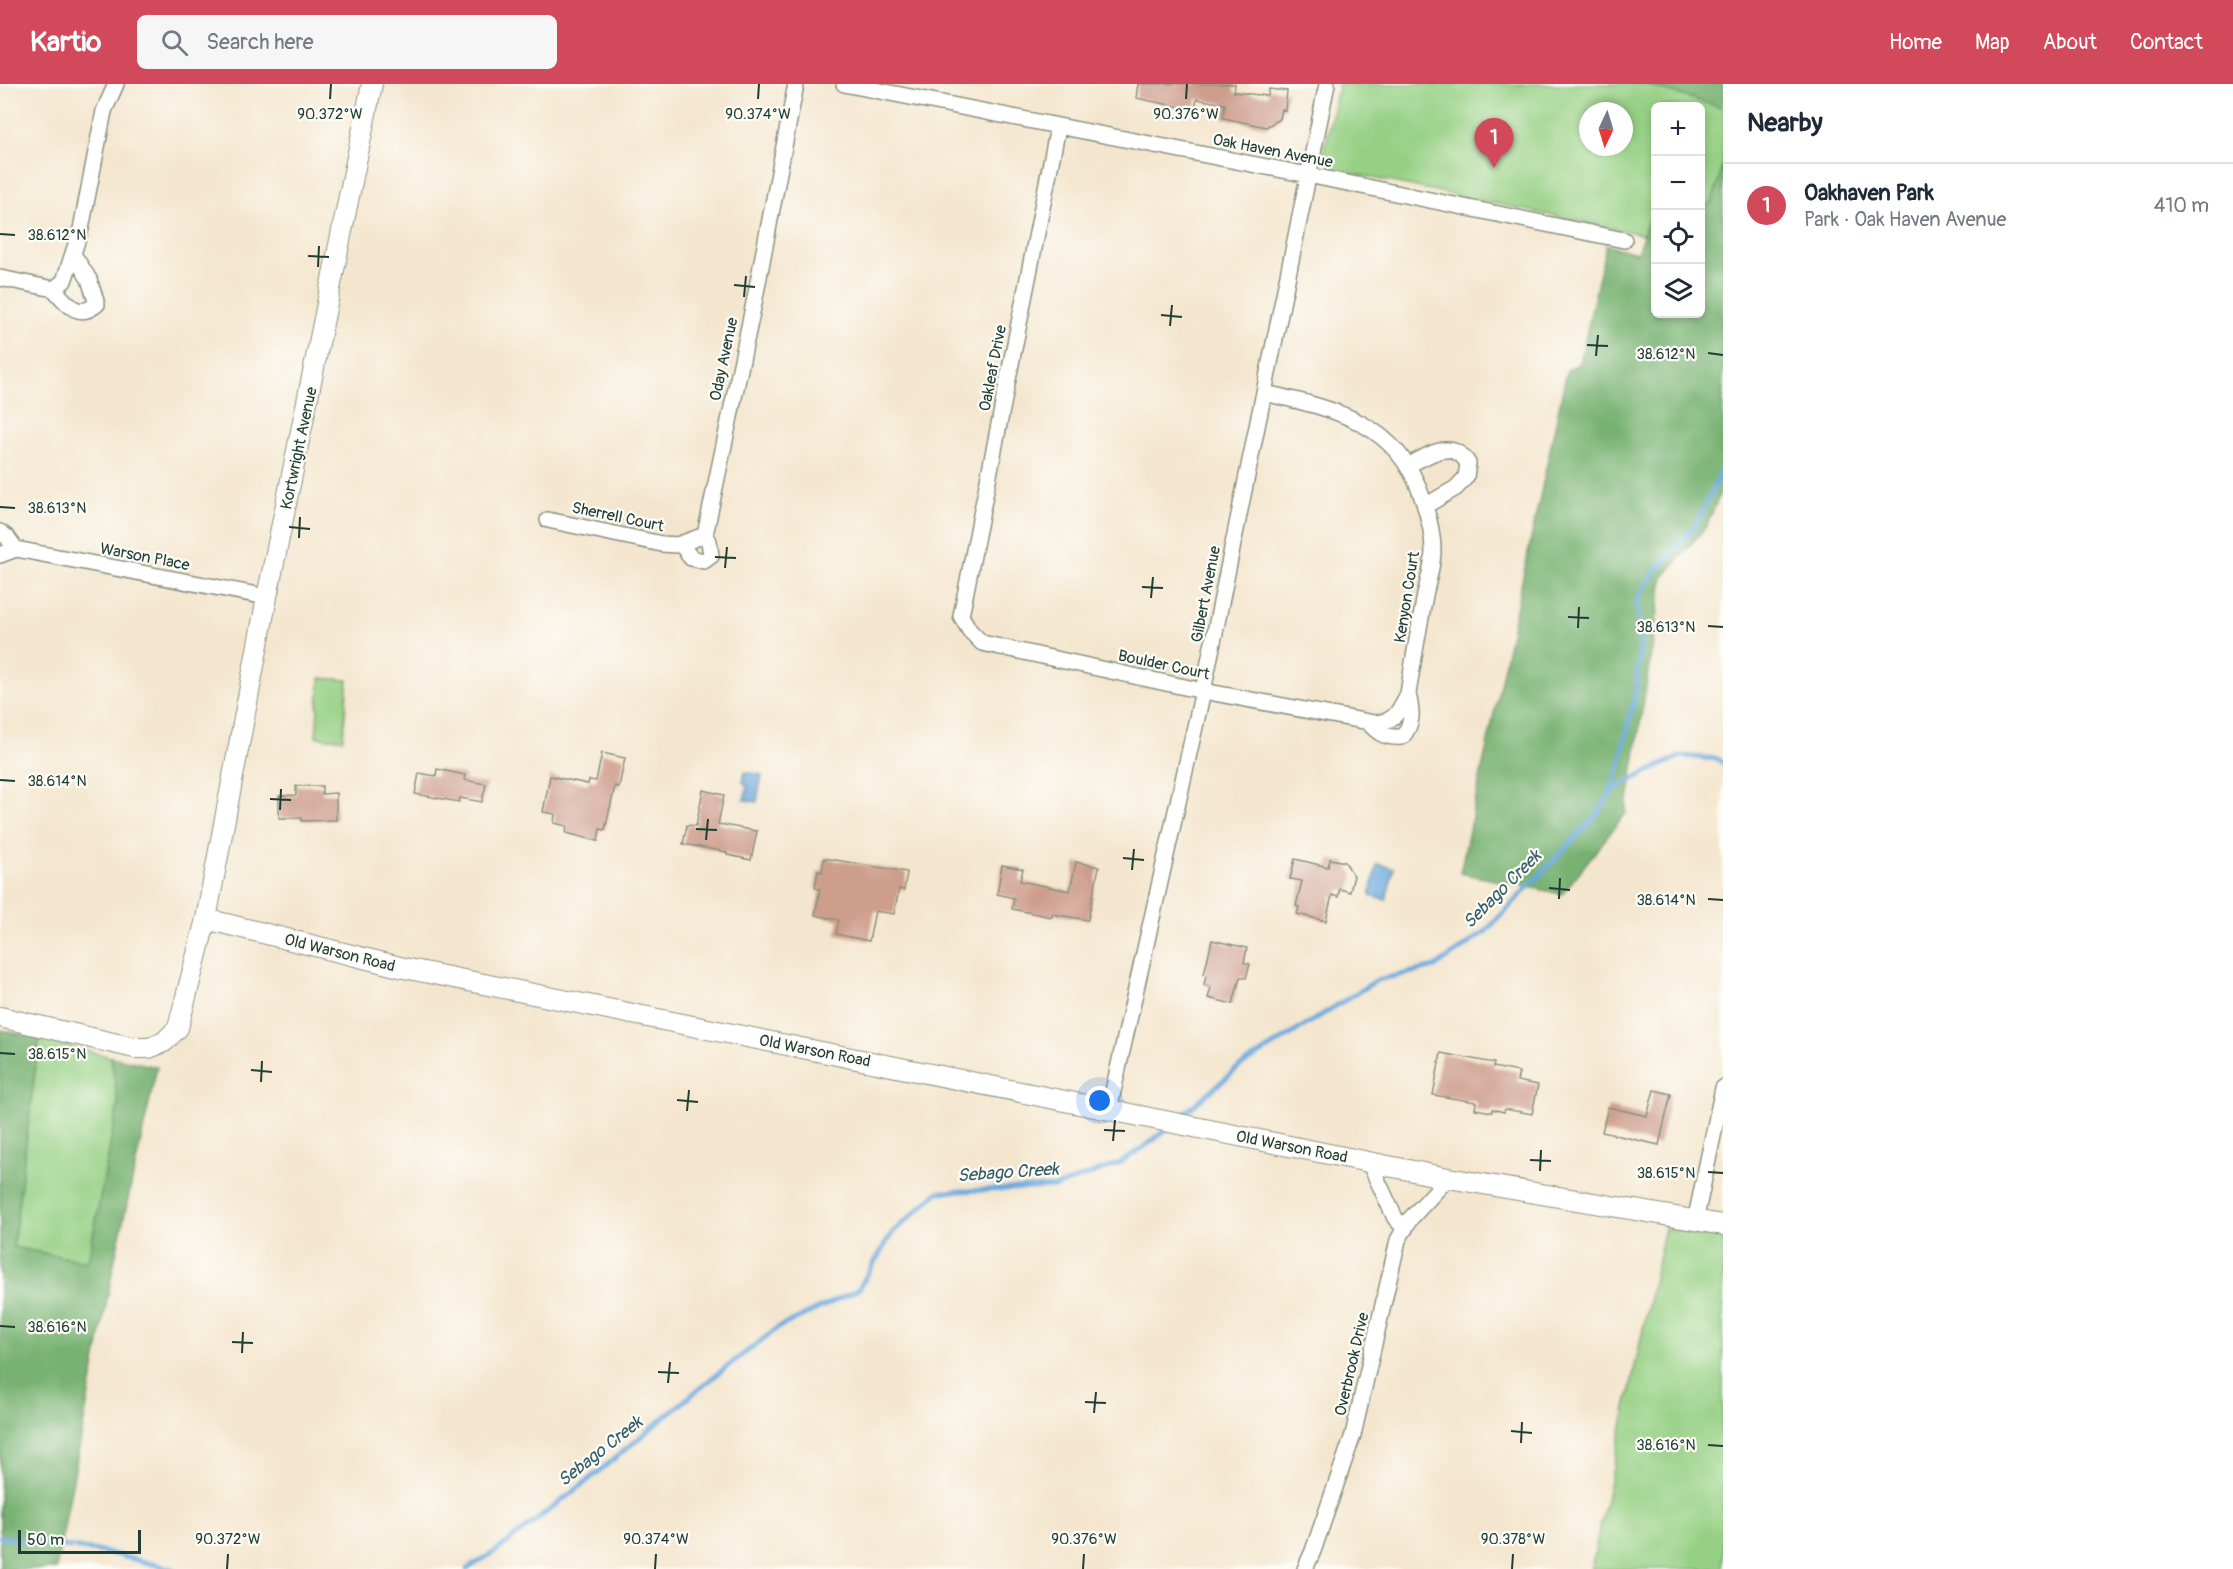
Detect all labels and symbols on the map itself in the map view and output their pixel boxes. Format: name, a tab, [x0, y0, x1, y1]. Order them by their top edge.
north arrow	[1579, 102, 1633, 156]
text: 90.372°W	[297, 105, 363, 124]
text: 90.374°W	[725, 105, 791, 124]
text: 90.376°W	[1153, 105, 1219, 124]
pin: 1	[1474, 118, 1514, 168]
street label: Oak Haven Avenue	[1211, 130, 1335, 172]
text: 38.612°N	[28, 226, 86, 245]
street label: Oday Avenue	[705, 315, 743, 403]
street label: Oakleaf Drive	[975, 323, 1011, 413]
text: 38.612°N	[1637, 345, 1695, 364]
street label: Kortwright Avenue	[276, 385, 322, 511]
street label: Sherrell Court	[570, 497, 666, 537]
text: 38.613°N	[28, 499, 86, 518]
street label: Warson Place	[98, 538, 191, 576]
street label: Gilbert Avenue	[1187, 544, 1225, 644]
street label: Kenyon Court	[1390, 549, 1424, 644]
text: 38.613°N	[1637, 618, 1695, 637]
street label: Boulder Court	[1116, 646, 1212, 685]
text: 38.614°N	[27, 772, 87, 791]
water label: Sebago Creek	[1458, 844, 1547, 933]
text: 38.614°N	[1636, 891, 1696, 910]
street label: Old Warson Road	[282, 930, 397, 976]
street label: Old Warson Road	[757, 1030, 872, 1072]
text: 38.615°N	[28, 1045, 86, 1064]
your location	[1085, 1086, 1114, 1115]
street label: Old Warson Road	[1234, 1126, 1349, 1168]
water label: Sebago Creek	[957, 1157, 1061, 1188]
text: 38.615°N	[1637, 1164, 1695, 1183]
street label: Overbrook Drive	[1330, 1310, 1374, 1418]
text: 38.616°N	[27, 1318, 87, 1337]
water label: Sebago Creek	[553, 1410, 649, 1492]
text: 38.616°N	[1636, 1436, 1696, 1455]
scale bar	[18, 1527, 141, 1554]
text: 90.372°W	[195, 1530, 261, 1549]
text: 90.374°W	[623, 1530, 689, 1549]
text: 90.376°W	[1051, 1530, 1117, 1549]
text: 90.378°W	[1481, 1530, 1545, 1549]

